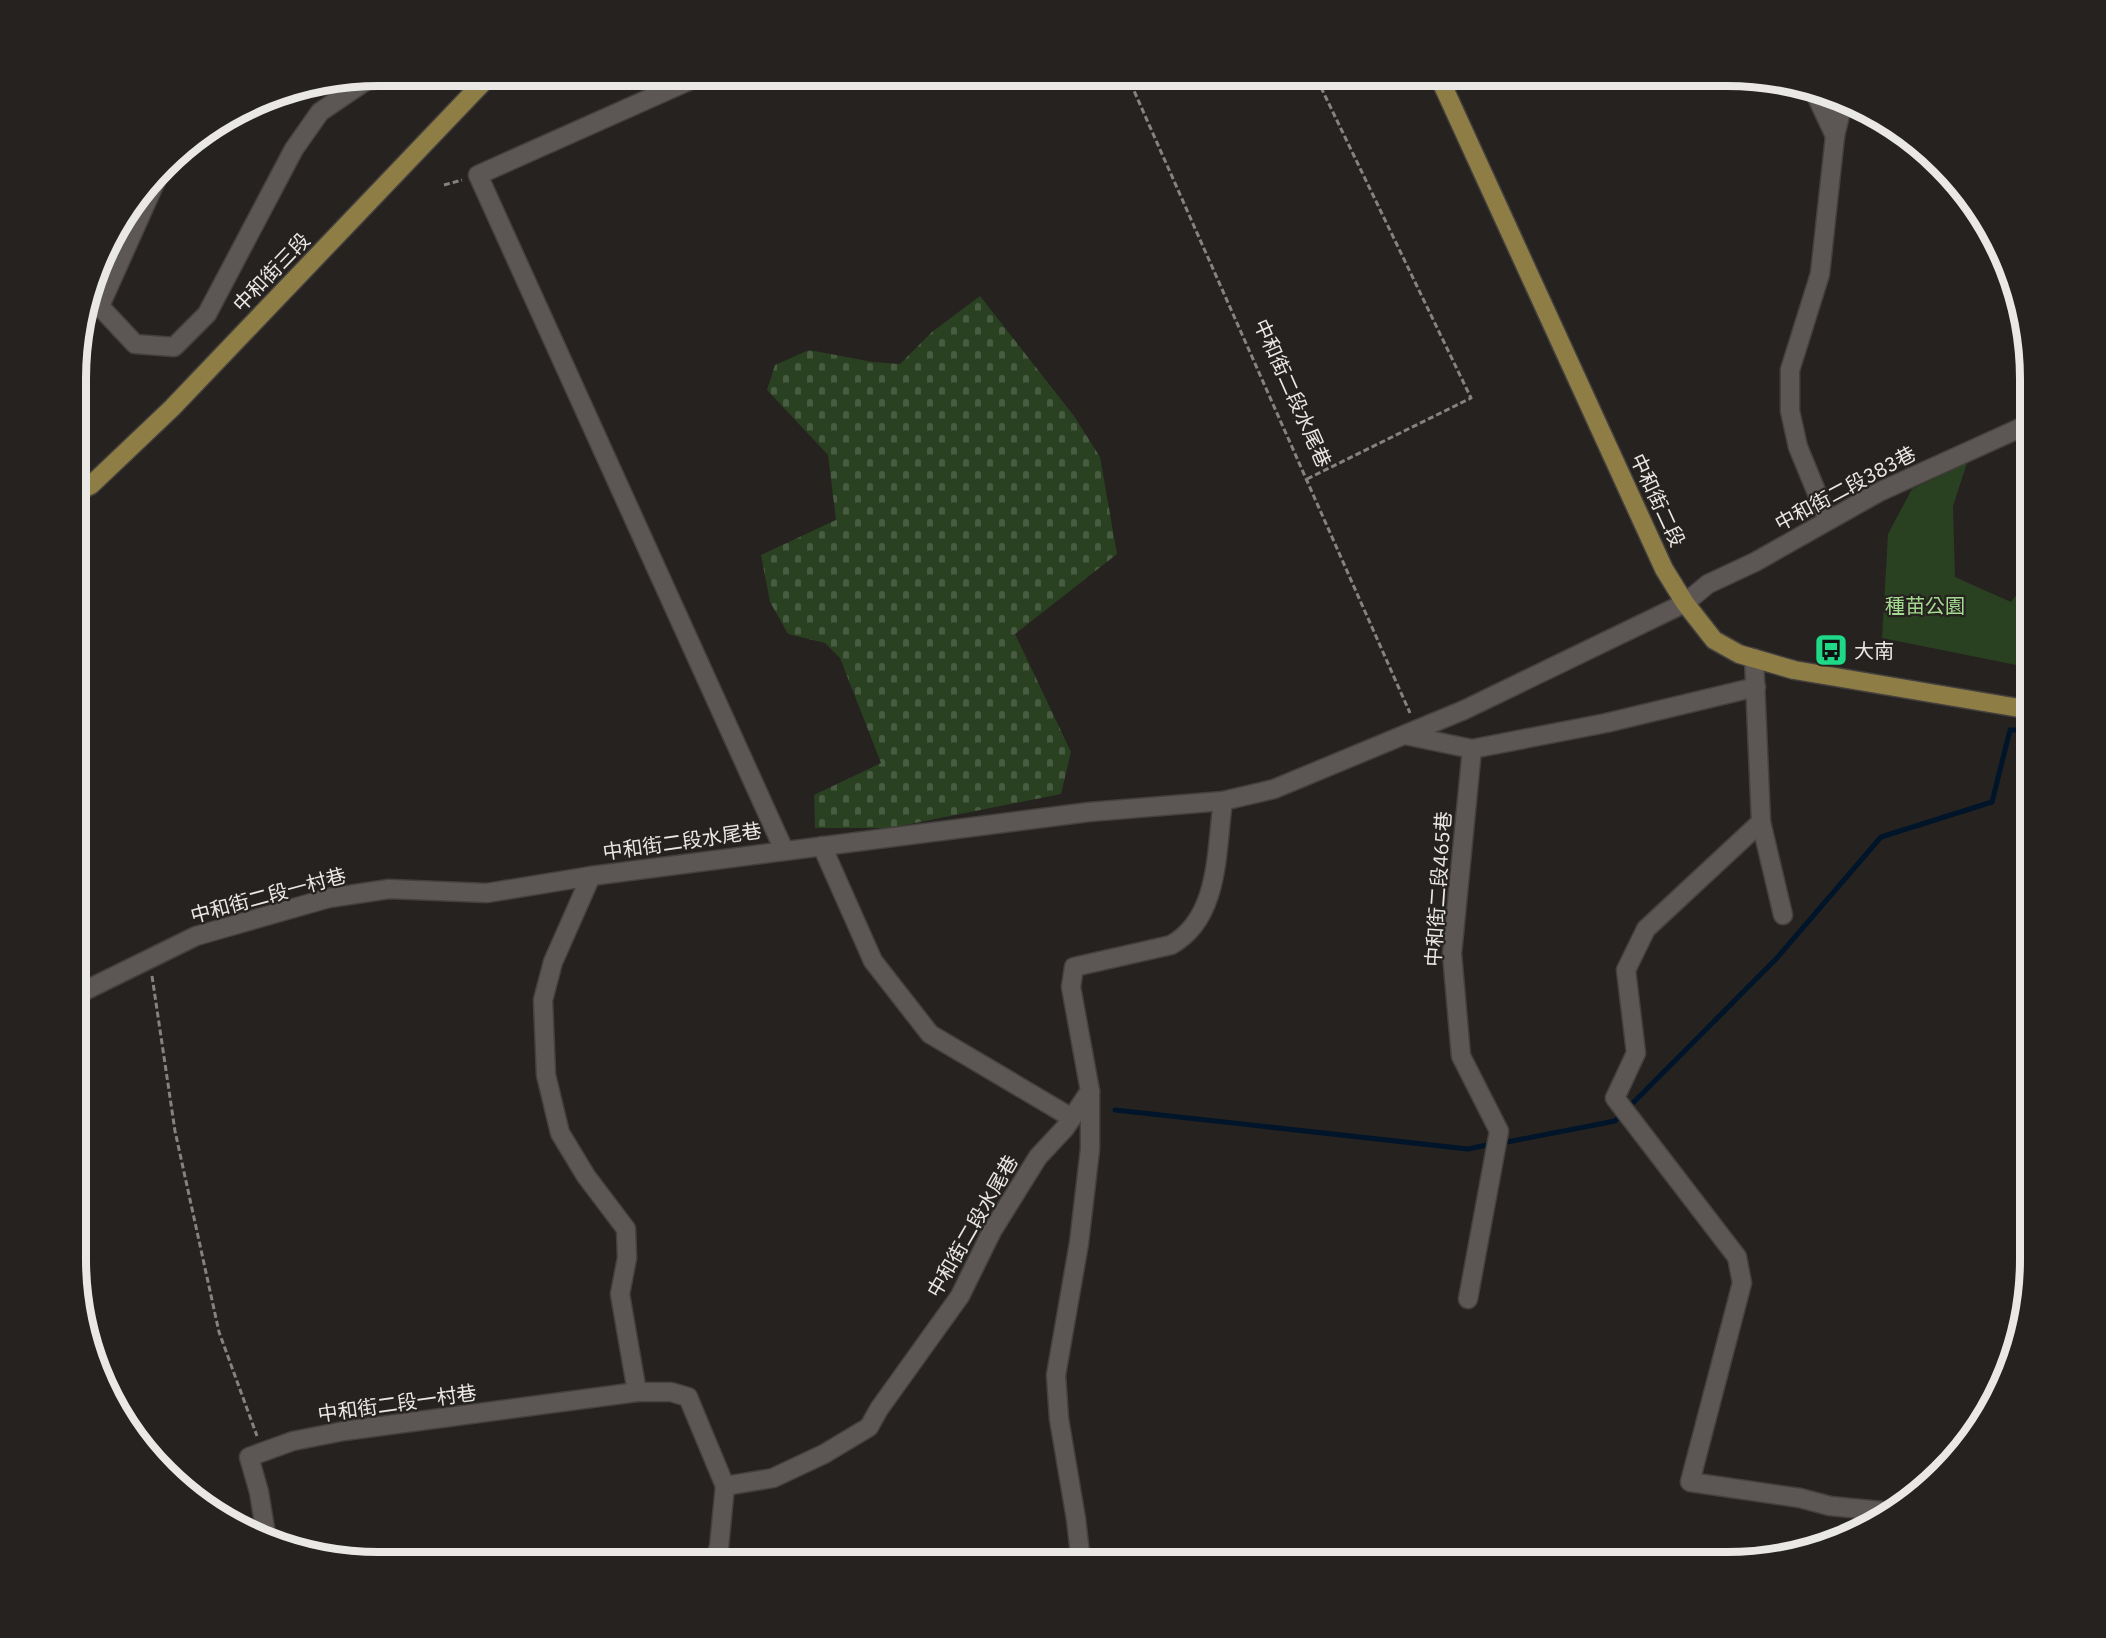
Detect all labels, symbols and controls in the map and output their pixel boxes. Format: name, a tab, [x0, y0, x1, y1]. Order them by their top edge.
street label: 中和街三段	[227, 227, 315, 317]
street label: 中和街二段水尾巷	[1248, 314, 1338, 472]
street label: 中和街二段383巷	[1770, 439, 1920, 537]
street label: 中和街二段	[1625, 449, 1691, 551]
park label: 種苗公園	[1885, 592, 1965, 619]
bus stop icon: 大南	[1813, 632, 1849, 668]
place label: 大南	[1854, 637, 1894, 664]
street label: 中和街二段465巷	[1419, 810, 1457, 968]
street label: 中和街二段水尾巷	[601, 816, 763, 866]
street label: 中和街二段一村巷	[187, 861, 349, 929]
street label: 中和街二段水尾巷	[920, 1150, 1024, 1302]
street label: 中和街二段一村巷	[316, 1378, 478, 1428]

